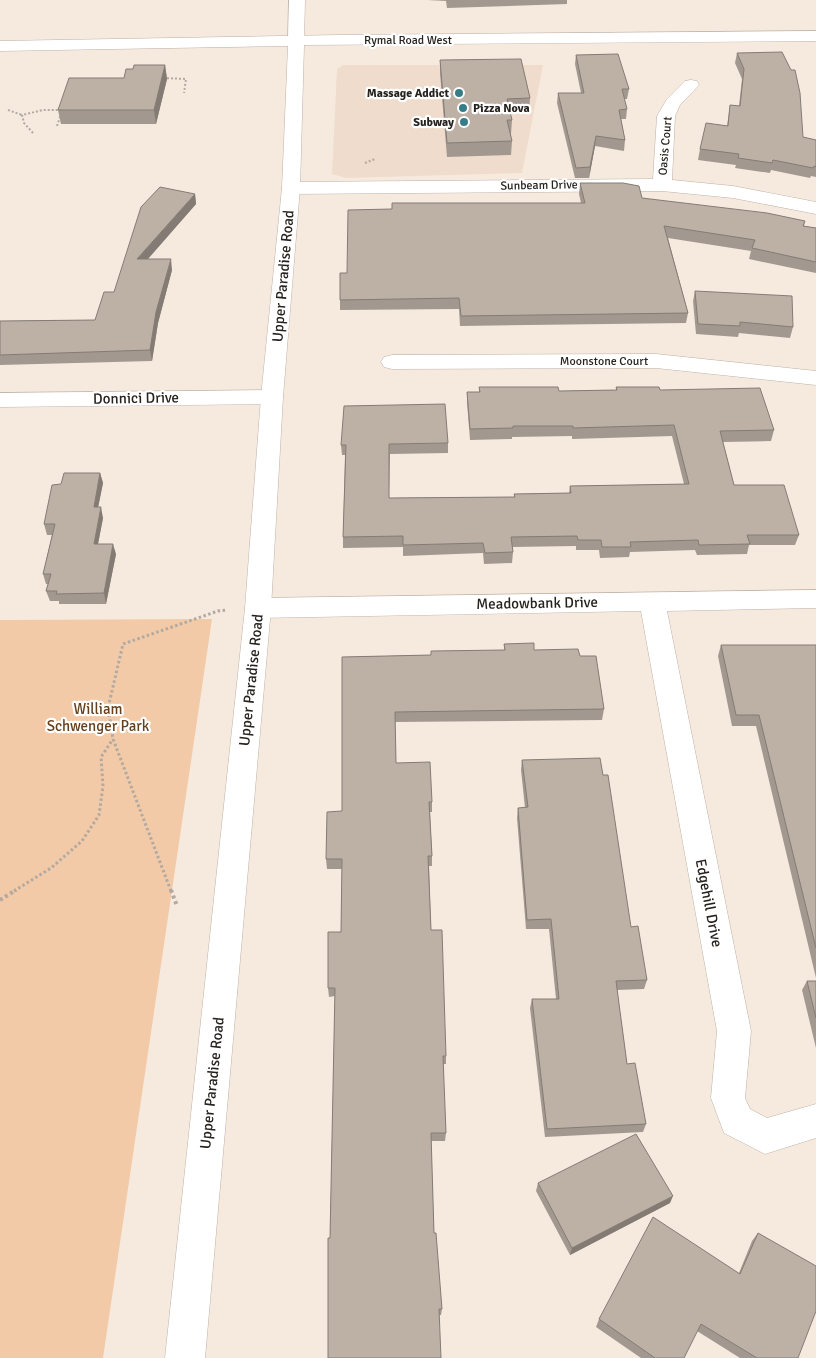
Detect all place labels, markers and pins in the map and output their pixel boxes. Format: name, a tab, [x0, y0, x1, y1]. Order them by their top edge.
place label: Massage Addict	[367, 86, 450, 101]
marker: Massage Addict	[453, 87, 465, 99]
place label: Pizza Nova	[473, 101, 530, 116]
marker: Pizza Nova	[457, 102, 469, 114]
place label: Subway	[413, 115, 454, 130]
marker: Subway	[458, 116, 470, 128]

